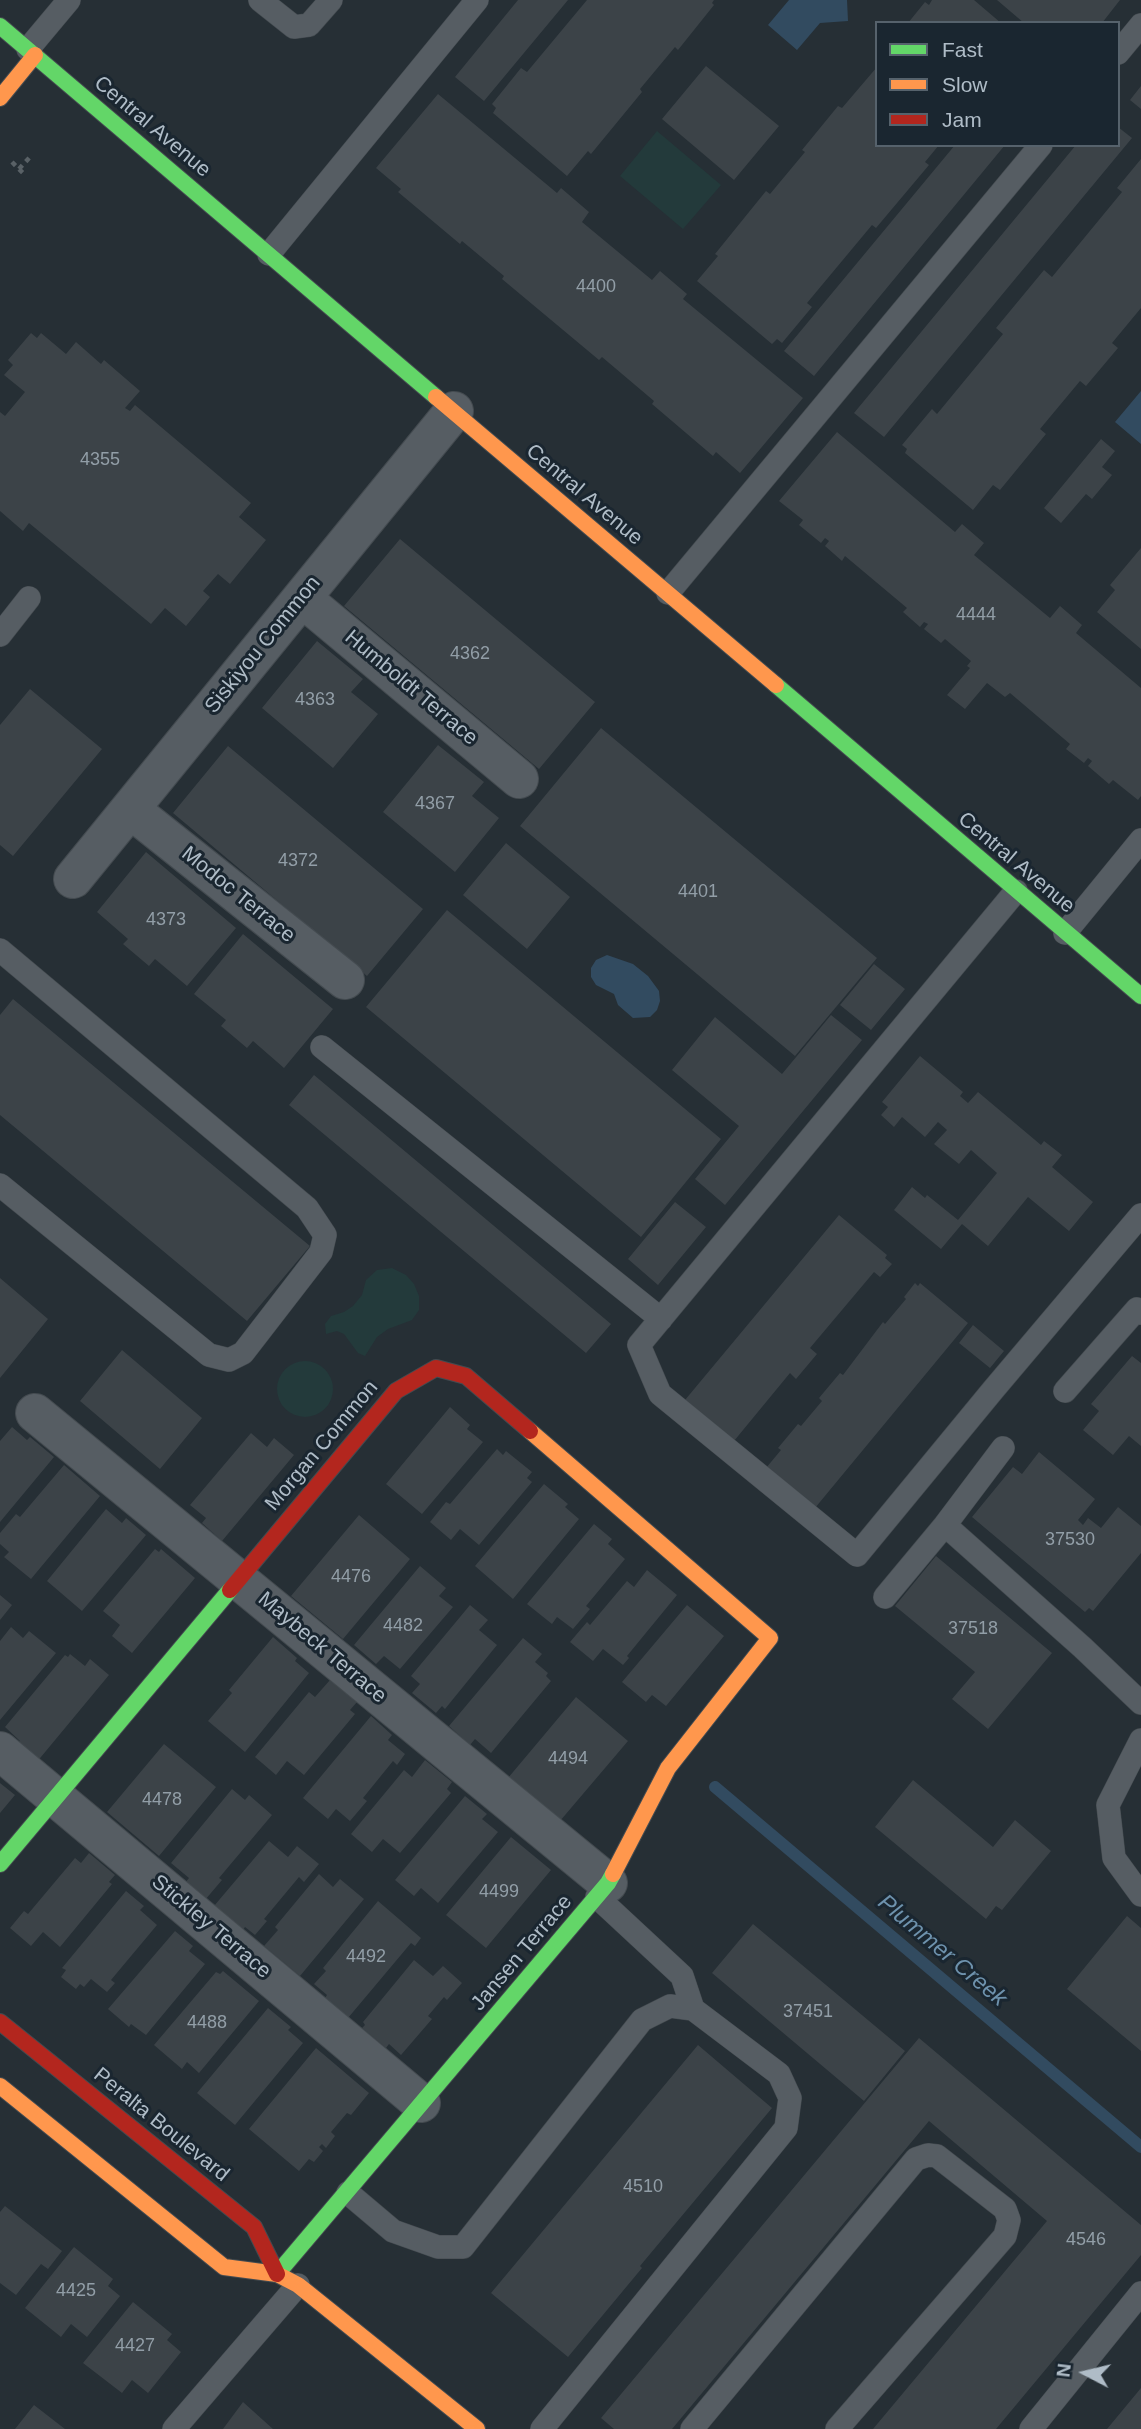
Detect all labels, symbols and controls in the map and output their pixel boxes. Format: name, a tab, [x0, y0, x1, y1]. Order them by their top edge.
legend	[875, 21, 1120, 147]
text: Fast	[942, 38, 983, 61]
street label: Central Avenue	[89, 71, 215, 183]
text: Slow	[942, 73, 988, 96]
text: Jam	[942, 108, 982, 131]
house number: 4400	[576, 276, 616, 298]
street label: Central Avenue	[521, 439, 647, 551]
house number: 4355	[80, 449, 120, 471]
street label: Siskiyou Common	[200, 571, 326, 719]
house number: 4444	[956, 604, 996, 626]
street label: Humboldt Terrace	[339, 625, 483, 751]
house number: 4362	[450, 643, 490, 665]
house number: 4363	[295, 689, 335, 711]
house number: 4367	[415, 793, 455, 815]
street label: Central Avenue	[953, 807, 1079, 919]
street label: Modoc Terrace	[176, 842, 300, 948]
house number: 4372	[278, 850, 318, 872]
house number: 4401	[678, 881, 718, 903]
house number: 4373	[146, 909, 186, 931]
street label: Morgan Common	[260, 1376, 384, 1516]
house number: 37530	[1045, 1529, 1095, 1551]
house number: 4476	[331, 1566, 371, 1588]
street label: Maybeck Terrace	[253, 1587, 391, 1709]
house number: 4482	[383, 1615, 423, 1637]
house number: 37518	[948, 1618, 998, 1640]
house number: 4494	[548, 1748, 588, 1770]
house number: 4478	[142, 1789, 182, 1811]
street label: Stickley Terrace	[146, 1870, 276, 1984]
house number: 4499	[479, 1881, 519, 1903]
water label: Plummer Creek	[872, 1889, 1012, 2013]
street label: Jansen Terrace	[466, 1890, 578, 2016]
house number: 4492	[346, 1946, 386, 1968]
house number: 37451	[783, 2001, 833, 2023]
house number: 4488	[187, 2012, 227, 2034]
street label: Peralta Boulevard	[88, 2063, 234, 2187]
house number: 4510	[623, 2176, 663, 2198]
house number: 4546	[1066, 2229, 1106, 2251]
house number: 4425	[56, 2280, 96, 2302]
house number: 4427	[115, 2335, 155, 2357]
north arrow	[1050, 2338, 1120, 2408]
text: N	[1052, 2362, 1075, 2378]

